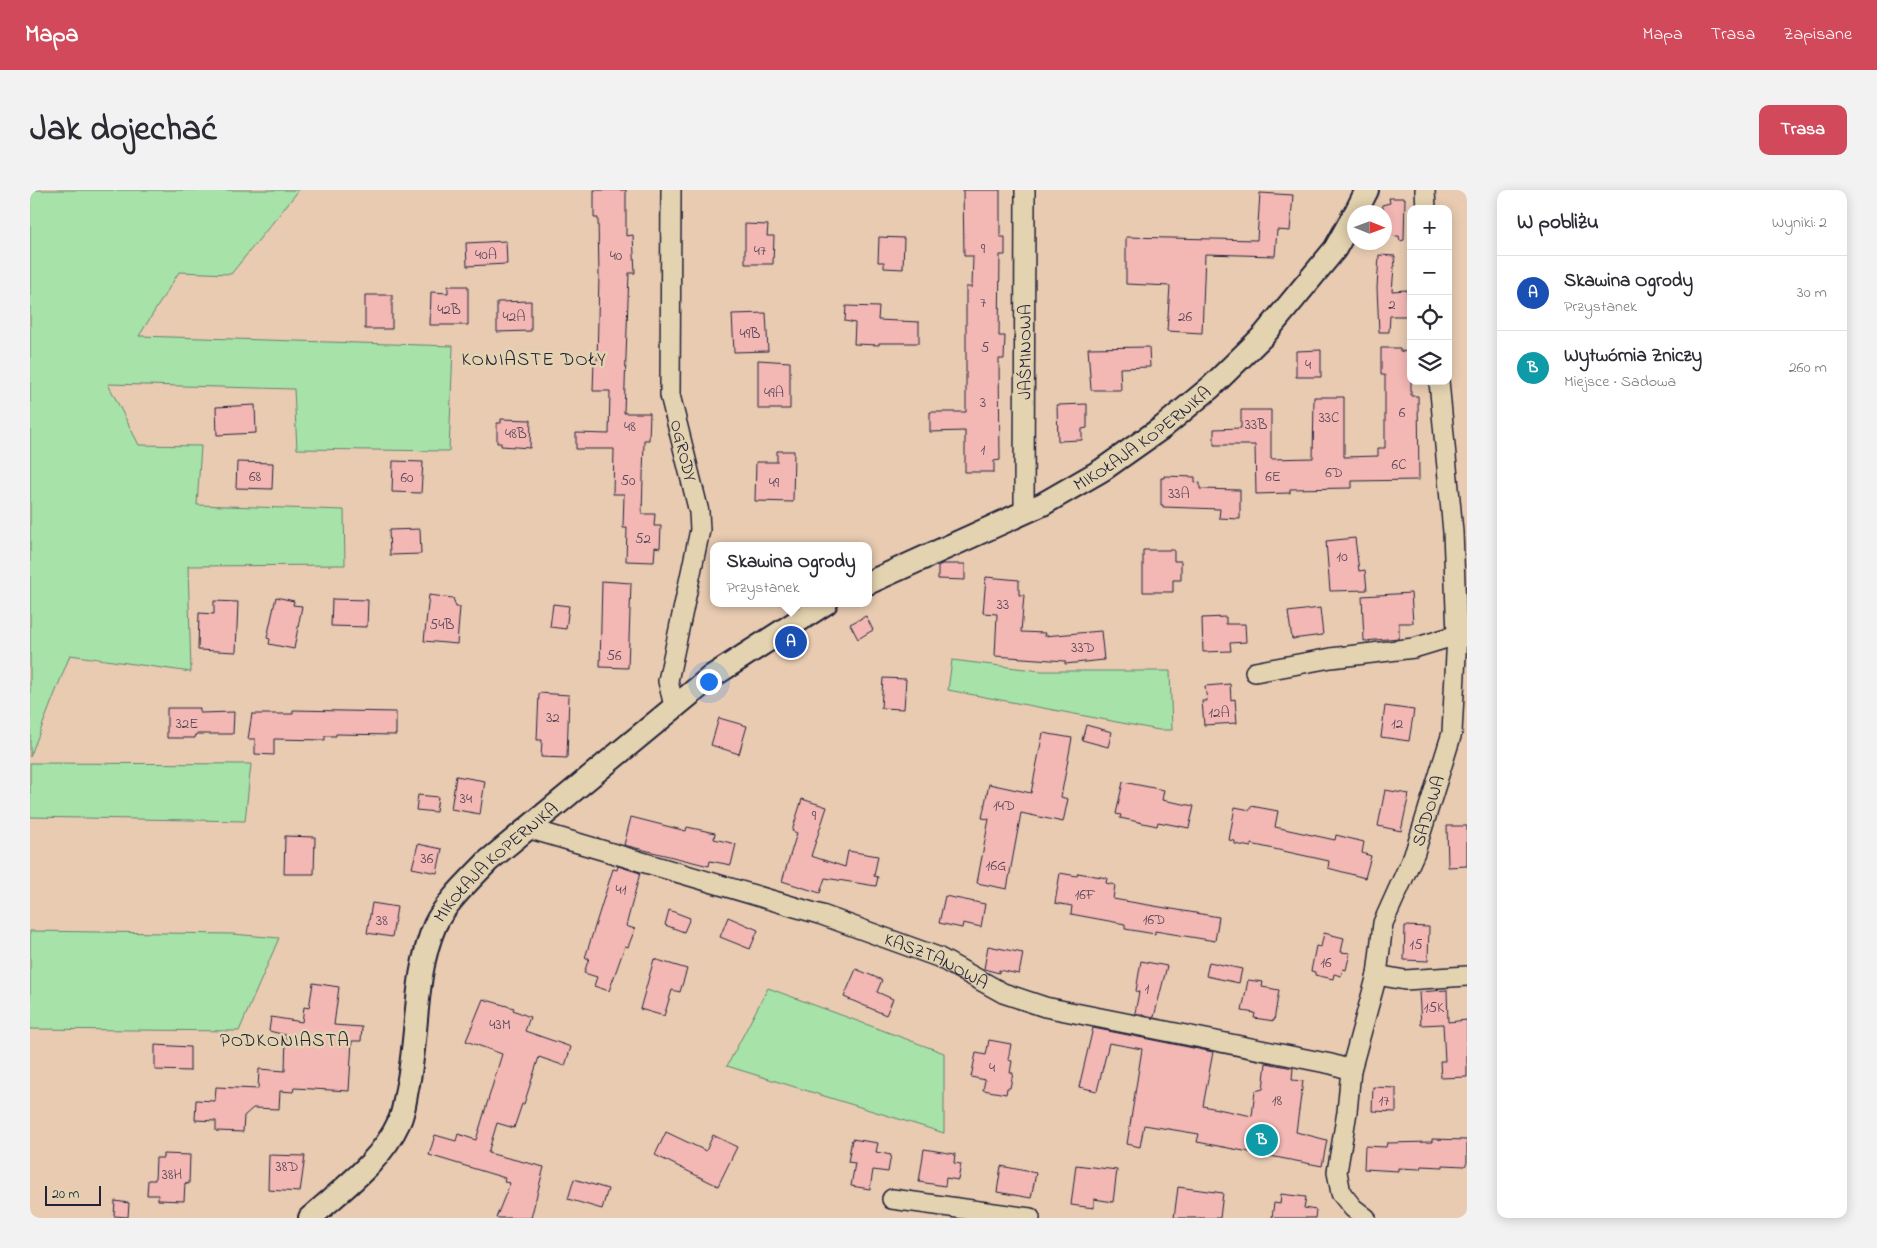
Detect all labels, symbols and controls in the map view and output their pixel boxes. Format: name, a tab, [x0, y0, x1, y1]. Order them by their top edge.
text: Mapa	[25, 18, 79, 53]
text: Mapa	[1643, 22, 1683, 48]
text: Trasa	[1711, 22, 1755, 48]
text: Zapisane	[1783, 22, 1852, 48]
text: Jak dojechać	[30, 105, 217, 156]
button: Trasa	[1759, 105, 1847, 155]
north arrow	[1347, 205, 1392, 250]
map controls	[1407, 205, 1452, 385]
button: +	[1407, 205, 1452, 250]
text: W pobliżu	[1517, 208, 1599, 238]
text: Wyniki: 2	[1772, 211, 1827, 235]
house number: 9	[981, 238, 986, 260]
house number: 47	[754, 240, 766, 262]
house number: 40A	[475, 244, 497, 266]
house number: 40	[610, 245, 623, 267]
button: −	[1407, 250, 1452, 295]
text: Skawina Ogrody	[1564, 268, 1693, 295]
text: A	[1528, 281, 1538, 305]
text: 30 m	[1797, 281, 1827, 305]
house number: 7	[980, 292, 986, 314]
house number: 2	[1388, 294, 1396, 316]
button: locate	[1407, 295, 1452, 340]
text: Przystanek	[1564, 295, 1637, 319]
house number: 42B	[437, 299, 461, 321]
street label: JAŚMINOWA	[1013, 304, 1040, 400]
house number: 42A	[503, 306, 525, 328]
house number: 26	[1178, 306, 1192, 328]
house number: 49B	[740, 323, 760, 345]
house number: 5	[981, 337, 990, 359]
button: layers	[1407, 340, 1452, 385]
text: Wytwórnia Zniczy	[1564, 343, 1702, 370]
district label: KONIASTE DOŁY	[461, 347, 607, 374]
house number: 4	[1305, 354, 1311, 376]
text: B	[1528, 356, 1538, 380]
text: 260 m	[1789, 356, 1827, 380]
text: Miejsce · Sadowa	[1564, 370, 1676, 394]
street label: MIKOŁAJA KOPERNIKA	[1069, 381, 1218, 499]
house number: 49A	[764, 382, 784, 404]
house number: 3	[980, 392, 986, 414]
house number: 6	[1399, 402, 1406, 424]
house number: 33C	[1319, 407, 1339, 429]
house number: 33B	[1245, 414, 1267, 436]
house number: 48	[624, 416, 636, 438]
street label: OGRODY	[662, 417, 702, 485]
house number: 48B	[505, 423, 527, 445]
house number: 1	[981, 439, 986, 461]
house number: 6C	[1392, 454, 1406, 476]
house number: 6D	[1325, 462, 1343, 484]
house number: 68	[249, 466, 261, 488]
house number: 6E	[1265, 466, 1281, 488]
house number: 60	[400, 467, 414, 489]
house number: 50	[620, 470, 636, 492]
house number: 49	[769, 472, 780, 494]
house number: 33A	[1168, 483, 1190, 505]
house number: 52	[635, 528, 652, 550]
popup	[710, 542, 872, 607]
house number: 10	[1336, 546, 1348, 568]
text: Skawina Ogrody	[726, 549, 856, 576]
text: Przystanek	[726, 576, 800, 600]
house number: 33	[997, 594, 1009, 616]
house number: 54B	[430, 614, 454, 636]
pin: A	[775, 623, 807, 661]
house number: 33D	[1071, 637, 1095, 659]
house number: 56	[606, 645, 622, 667]
your location	[696, 669, 722, 695]
house number: 12A	[1208, 702, 1230, 724]
house number: 32	[546, 707, 560, 729]
house number: 32E	[176, 713, 198, 735]
house number: 12	[1391, 713, 1404, 735]
street label: SADOWA	[1407, 773, 1453, 850]
house number: 34	[460, 788, 472, 810]
house number: 14D	[993, 795, 1015, 817]
street label: MIKOŁAJA KOPERNIKA	[428, 797, 565, 928]
house number: 9	[812, 805, 817, 827]
house number: 36	[421, 848, 434, 870]
house number: 16G	[986, 855, 1006, 877]
house number: 41	[616, 879, 627, 901]
house number: 16F	[1074, 884, 1096, 906]
house number: 16D	[1143, 909, 1165, 931]
house number: 38	[376, 910, 388, 932]
street label: KASZTANOWA	[880, 928, 992, 997]
house number: 15	[1409, 934, 1423, 956]
house number: 16	[1320, 952, 1332, 974]
house number: 1	[1145, 978, 1150, 1000]
house number: 15K	[1424, 997, 1445, 1019]
house number: 43M	[489, 1014, 511, 1036]
district label: PODKONIASTA	[220, 1028, 350, 1055]
house number: 4	[989, 1057, 995, 1079]
house number: 18	[1272, 1090, 1283, 1112]
house number: 17	[1379, 1090, 1389, 1112]
pin: B	[1246, 1121, 1278, 1159]
house number: 38D	[276, 1156, 298, 1178]
house number: 38H	[162, 1164, 182, 1186]
scale bar	[45, 1183, 101, 1206]
text: 20 m	[52, 1184, 79, 1205]

